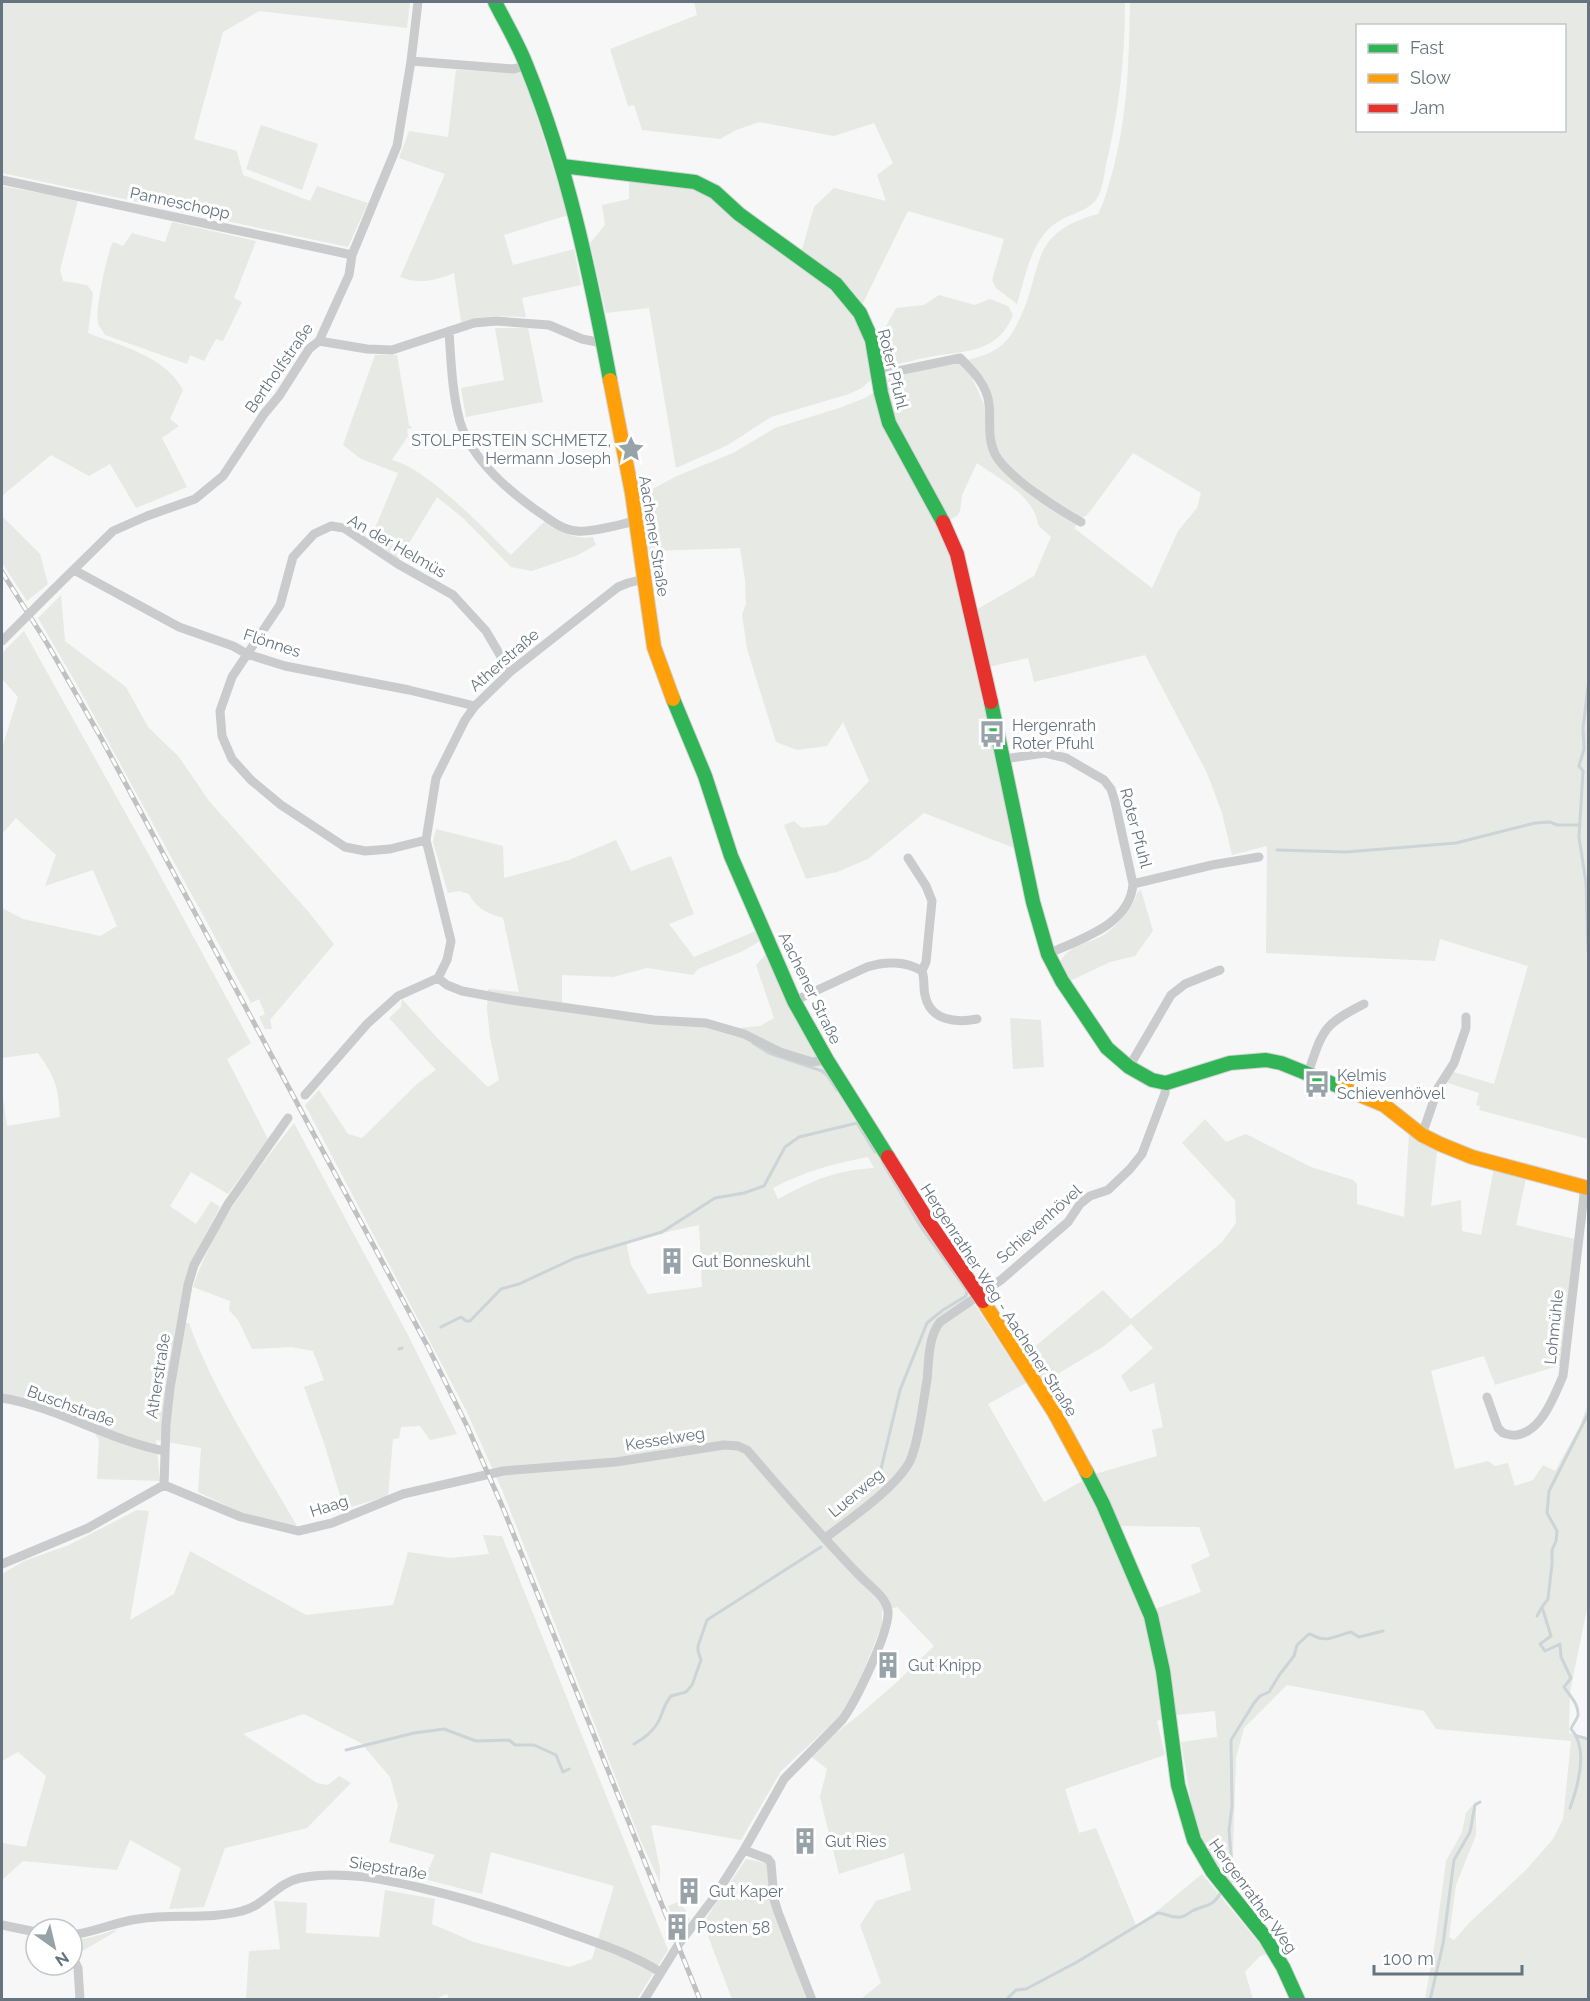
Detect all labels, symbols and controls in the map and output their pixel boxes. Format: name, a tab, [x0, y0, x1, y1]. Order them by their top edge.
legend	[1356, 24, 1566, 132]
text: Fast	[1410, 37, 1444, 58]
text: Slow	[1410, 67, 1451, 88]
text: Jam	[1410, 97, 1445, 118]
street label: Panneschopp	[128, 183, 232, 223]
street label: Bertholfstraße	[241, 320, 317, 416]
street label: Roter Pfuhl	[874, 327, 912, 412]
place label: STOLPERSTEIN SCHMETZ, Hermann Joseph	[411, 431, 611, 468]
place icon: STOLPERSTEIN SCHMETZ, Hermann Joseph	[616, 434, 646, 464]
street label: Aachener Straße	[635, 474, 673, 598]
street label: An der Helmüs	[345, 510, 450, 582]
street label: Flönnes	[241, 625, 303, 661]
street label: Atherstraße	[465, 625, 543, 695]
place label: Hergenrath Roter Pfuhl	[1012, 716, 1096, 753]
bus stop icon: Hergenrath Roter Pfuhl	[977, 719, 1007, 749]
street label: Roter Pfuhl	[1116, 786, 1156, 871]
street label: Aachener Straße	[775, 929, 845, 1047]
place label: Kelmis Schievenhövel	[1337, 1066, 1446, 1103]
bus stop icon: Kelmis Schievenhövel	[1302, 1069, 1332, 1099]
street label: Hergenrather Weg - Aachener Straße	[916, 1180, 1082, 1420]
street label: Schievenhövel	[993, 1180, 1086, 1267]
building icon: Gut Bonneskuhl	[657, 1246, 687, 1276]
place label: Gut Bonneskuhl	[692, 1252, 811, 1271]
street label: Lohmühle	[1541, 1289, 1567, 1365]
street label: Atherstraße	[142, 1332, 174, 1420]
street label: Buschstraße	[25, 1381, 117, 1431]
street label: Kesselweg	[624, 1423, 706, 1455]
street label: Luerweg	[825, 1465, 887, 1521]
street label: Haag	[307, 1491, 351, 1521]
building icon: Gut Knipp	[873, 1650, 903, 1680]
place label: Gut Knipp	[908, 1656, 981, 1675]
building icon: Gut Ries	[790, 1826, 820, 1856]
place label: Gut Ries	[825, 1832, 887, 1851]
street label: Hergenrather Weg	[1205, 1835, 1301, 1957]
street label: Siepstraße	[348, 1853, 428, 1883]
building icon: Gut Kaper	[674, 1876, 704, 1906]
place label: Gut Kaper	[709, 1882, 784, 1901]
building icon: Posten 58	[662, 1912, 692, 1942]
north arrow	[24, 1917, 84, 1977]
place label: Posten 58	[697, 1918, 770, 1937]
scale bar	[1374, 1938, 1522, 1976]
text: N	[52, 1948, 72, 1970]
text: 100 m	[1383, 1948, 1434, 1969]

